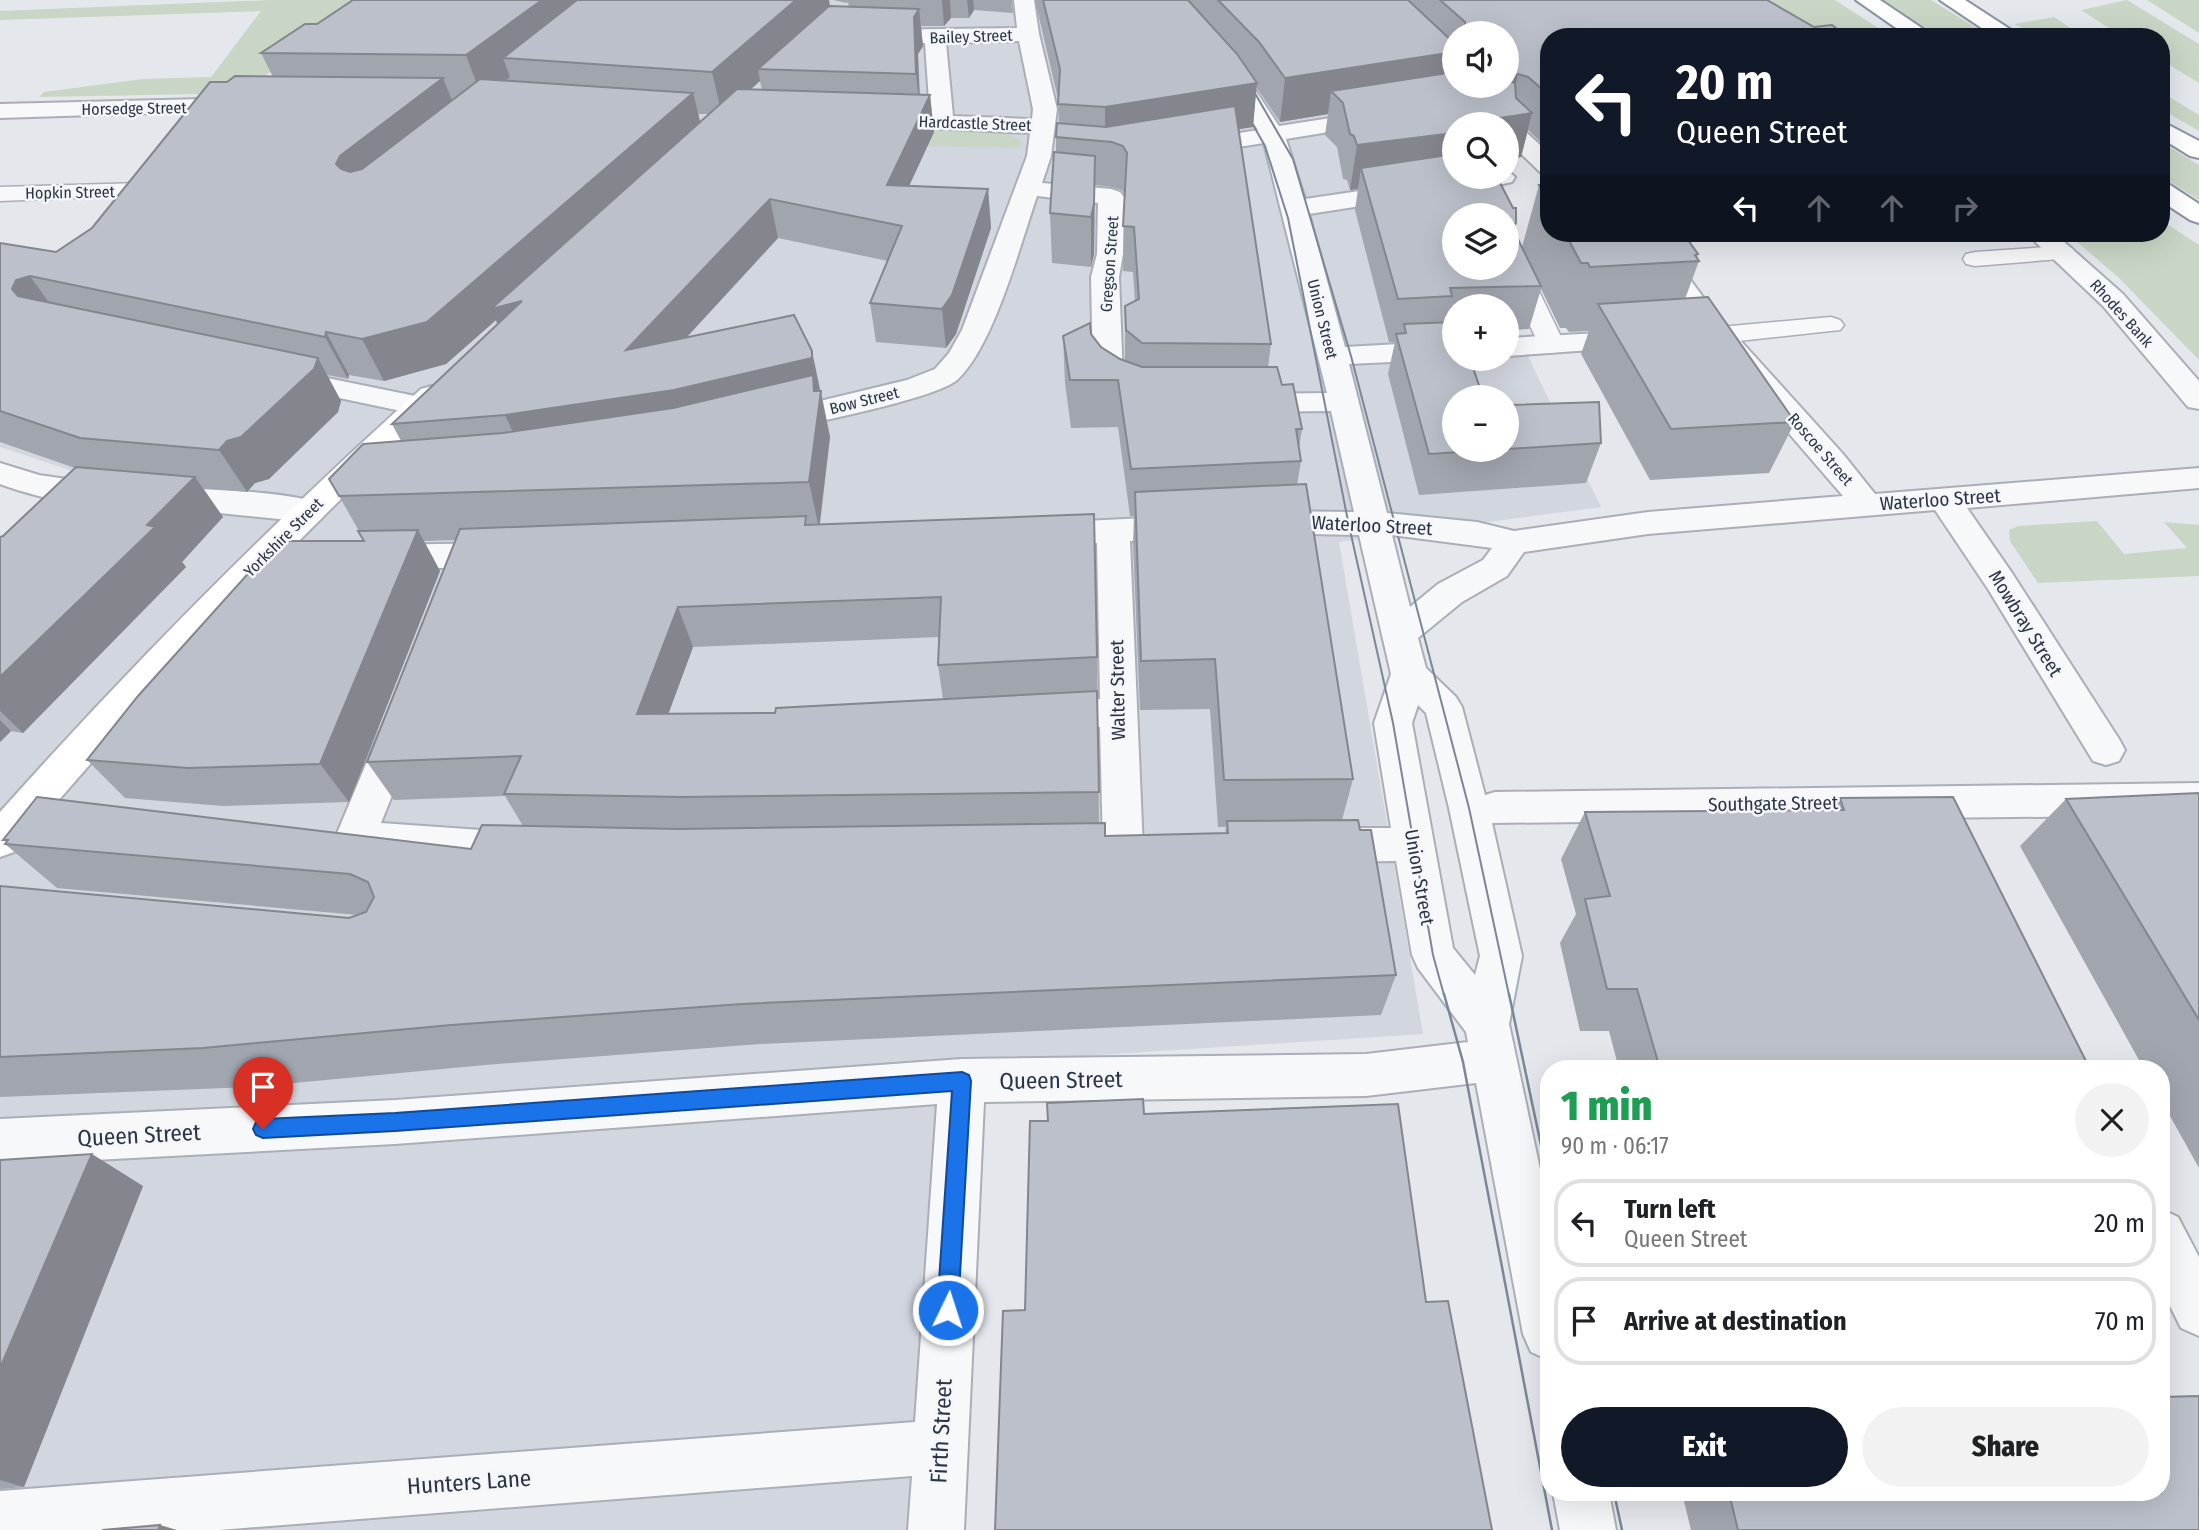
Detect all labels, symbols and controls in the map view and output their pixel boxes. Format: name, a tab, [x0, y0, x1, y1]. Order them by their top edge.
map controls	[1442, 21, 1519, 462]
button: sound	[1442, 21, 1519, 98]
street label: Bailey Street	[929, 26, 1014, 47]
text: 20 m	[1676, 53, 1773, 112]
icon: left	[1561, 56, 1652, 147]
street label: Horsedge Street	[81, 98, 187, 119]
street label: Hardcastle Street	[918, 112, 1032, 135]
button: search	[1442, 112, 1519, 189]
text: Queen Street	[1676, 113, 1848, 151]
street label: Hopkin Street	[25, 182, 116, 203]
icon: left	[1727, 189, 1765, 227]
icon: ahead	[1800, 189, 1838, 227]
icon: ahead	[1873, 189, 1911, 227]
icon: right	[1946, 189, 1984, 227]
button: layers	[1442, 203, 1519, 280]
street label: Gregson Street	[1097, 215, 1122, 313]
street label: Rhodes Bank	[2086, 275, 2158, 352]
street label: Union Street	[1303, 277, 1342, 362]
button: +	[1442, 294, 1519, 371]
street label: Bow Street	[827, 383, 901, 418]
button: −	[1442, 385, 1519, 462]
street label: Roscoe Street	[1784, 409, 1858, 490]
street label: Waterloo Street	[1879, 484, 2002, 515]
street label: Yorkshire Street	[240, 493, 327, 581]
street label: Waterloo Street	[1311, 511, 1434, 540]
street label: Mowbray Street	[1984, 566, 2068, 681]
street label: Walter Street	[1105, 639, 1130, 741]
street label: Southgate Street	[1708, 791, 1839, 816]
street label: Union Street	[1400, 827, 1439, 928]
pin	[233, 1057, 293, 1129]
street label: Queen Street	[999, 1065, 1123, 1095]
icon: arrive	[244, 1068, 282, 1106]
text: 1 min	[1561, 1081, 1652, 1131]
button: close	[2075, 1083, 2149, 1157]
street label: Queen Street	[77, 1118, 202, 1152]
text: 90 m · 06:17	[1561, 1132, 1669, 1160]
text: Turn left	[1624, 1194, 1716, 1225]
icon: left	[1565, 1204, 1603, 1242]
text: 20 m	[2094, 1208, 2145, 1239]
text: Queen Street	[1624, 1225, 1747, 1253]
position arrow	[911, 1273, 985, 1347]
icon: arrive	[1565, 1302, 1603, 1340]
text: Arrive at destination	[1624, 1306, 1847, 1337]
text: 70 m	[2095, 1306, 2145, 1337]
street label: Firth Street	[924, 1377, 958, 1484]
button: Exit	[1561, 1407, 1848, 1487]
button: Share	[1862, 1407, 2149, 1487]
street label: Hunters Lane	[406, 1464, 532, 1500]

